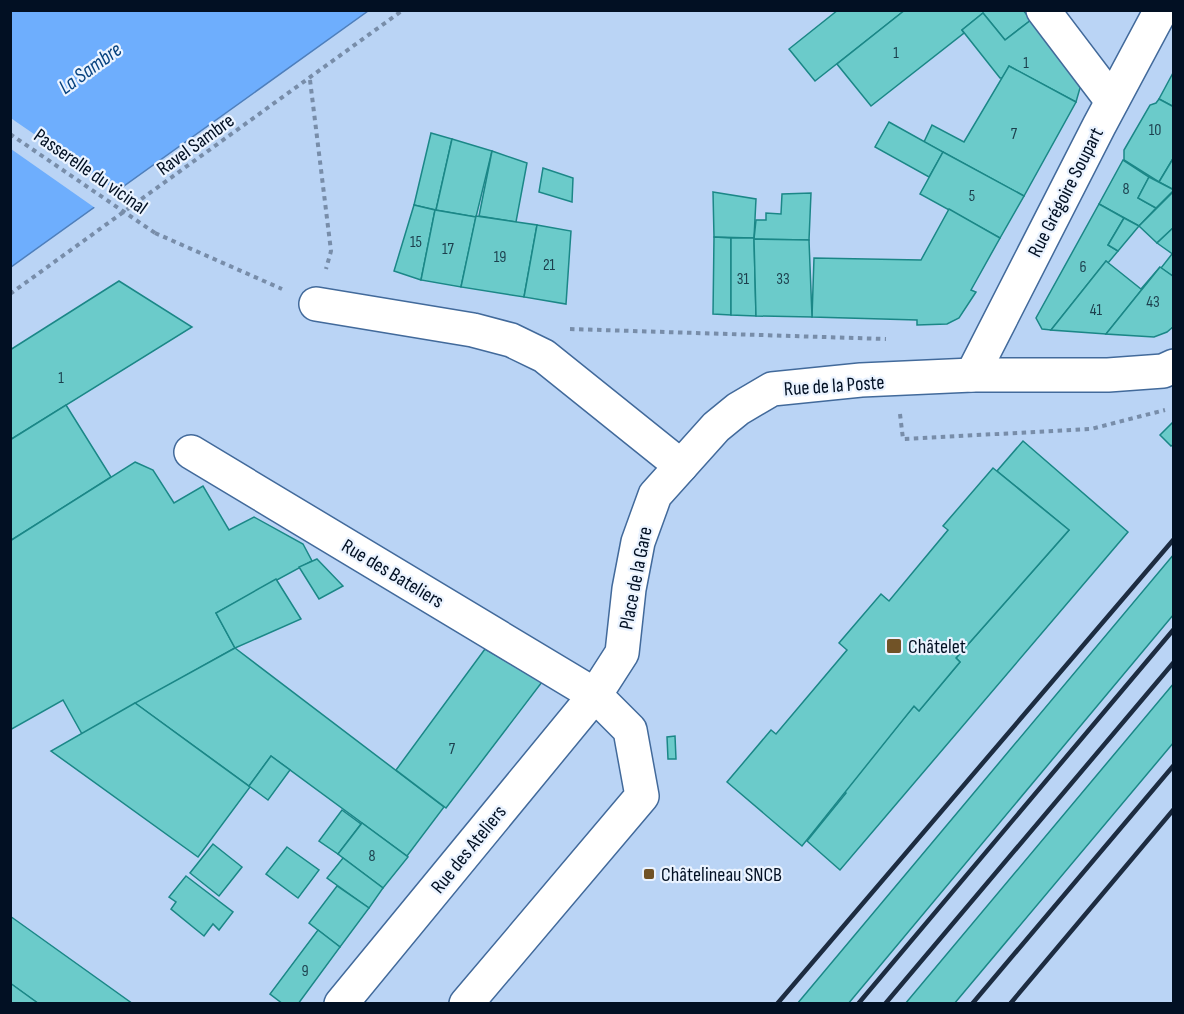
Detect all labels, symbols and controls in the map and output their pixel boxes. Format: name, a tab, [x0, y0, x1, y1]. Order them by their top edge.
water label: La Sambre	[54, 37, 127, 100]
house number: 1	[893, 44, 899, 63]
house number: 1	[1023, 54, 1029, 73]
street label: Ravel Sambre	[152, 109, 239, 181]
house number: 10	[1149, 121, 1161, 140]
street label: Passerelle du vicinal	[29, 124, 152, 220]
street label: Rue Grégoire Soupart	[1023, 124, 1109, 261]
house number: 7	[1011, 125, 1018, 144]
house number: 8	[1122, 180, 1130, 199]
house number: 5	[969, 187, 975, 206]
house number: 15	[410, 233, 422, 252]
house number: 17	[442, 240, 455, 259]
house number: 19	[494, 248, 506, 267]
house number: 21	[543, 256, 556, 275]
house number: 6	[1079, 258, 1087, 277]
house number: 31	[737, 270, 750, 289]
house number: 33	[776, 270, 790, 289]
house number: 43	[1146, 293, 1160, 312]
house number: 41	[1090, 301, 1103, 320]
house number: 1	[58, 369, 64, 388]
street label: Rue de la Poste	[783, 371, 885, 401]
street label: Place de la Gare	[614, 525, 658, 632]
street label: Rue des Bateliers	[337, 534, 448, 614]
place label: Châtelet	[908, 635, 966, 659]
marker: Châtelet	[885, 637, 903, 655]
house number: 7	[449, 740, 456, 759]
street label: Rue des Ateliers	[426, 801, 512, 899]
house number: 8	[368, 847, 376, 866]
place label: Châtelineau SNCB	[661, 863, 782, 887]
marker: Châtelineau SNCB	[642, 867, 656, 881]
house number: 9	[301, 962, 309, 981]

